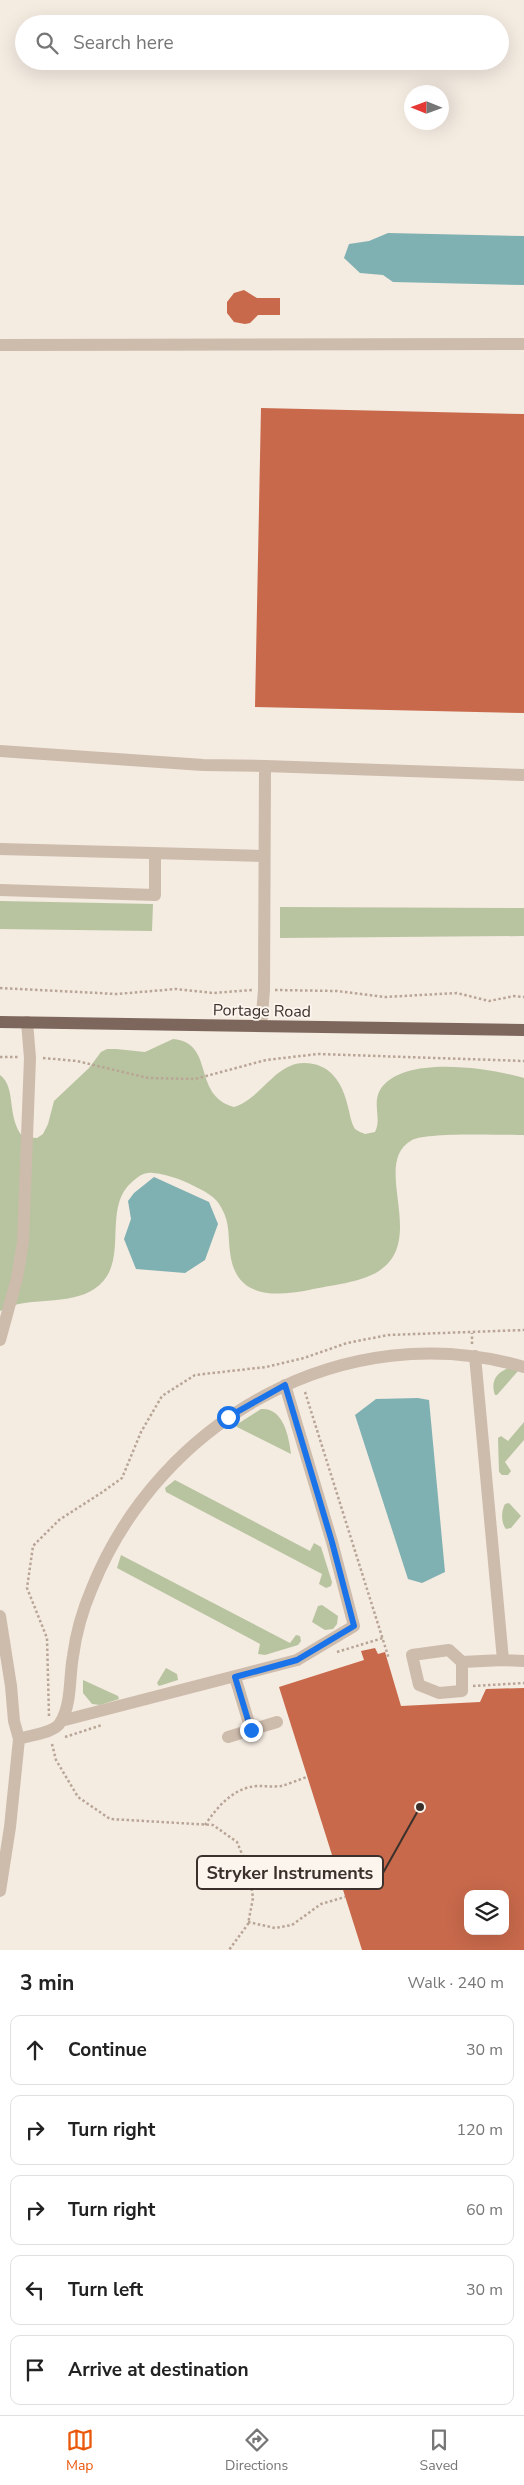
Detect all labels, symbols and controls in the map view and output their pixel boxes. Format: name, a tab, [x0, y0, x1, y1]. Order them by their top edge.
search box	[15, 15, 509, 70]
icon: search	[33, 29, 61, 57]
text: Search here	[73, 30, 174, 56]
north arrow	[404, 85, 449, 130]
street label: Portage Road	[213, 999, 311, 1023]
route start	[217, 1406, 240, 1429]
route end	[240, 1719, 263, 1742]
callout: Stryker Instruments	[197, 1856, 383, 1889]
text: Stryker Instruments	[207, 1861, 374, 1885]
map controls	[464, 1890, 509, 1935]
button: layers	[464, 1890, 509, 1935]
text: 3 min	[20, 1969, 74, 1997]
text: Walk · 240 m	[408, 1972, 504, 1994]
icon: ahead	[21, 2036, 49, 2064]
text: Continue	[68, 2037, 147, 2063]
text: 30 m	[466, 2039, 503, 2061]
icon: right	[21, 2116, 49, 2144]
text: Turn right	[68, 2117, 155, 2143]
text: 120 m	[456, 2119, 503, 2141]
icon: right	[21, 2196, 49, 2224]
text: Turn right	[68, 2197, 155, 2223]
text: 60 m	[466, 2199, 503, 2221]
icon: left	[21, 2276, 49, 2304]
text: Turn left	[68, 2277, 143, 2303]
text: 30 m	[466, 2279, 503, 2301]
icon: arrive	[21, 2356, 49, 2384]
text: Arrive at destination	[68, 2357, 249, 2383]
tab: Map	[66, 2426, 94, 2475]
tab: Directions	[225, 2426, 288, 2475]
tab: Saved	[420, 2426, 458, 2475]

